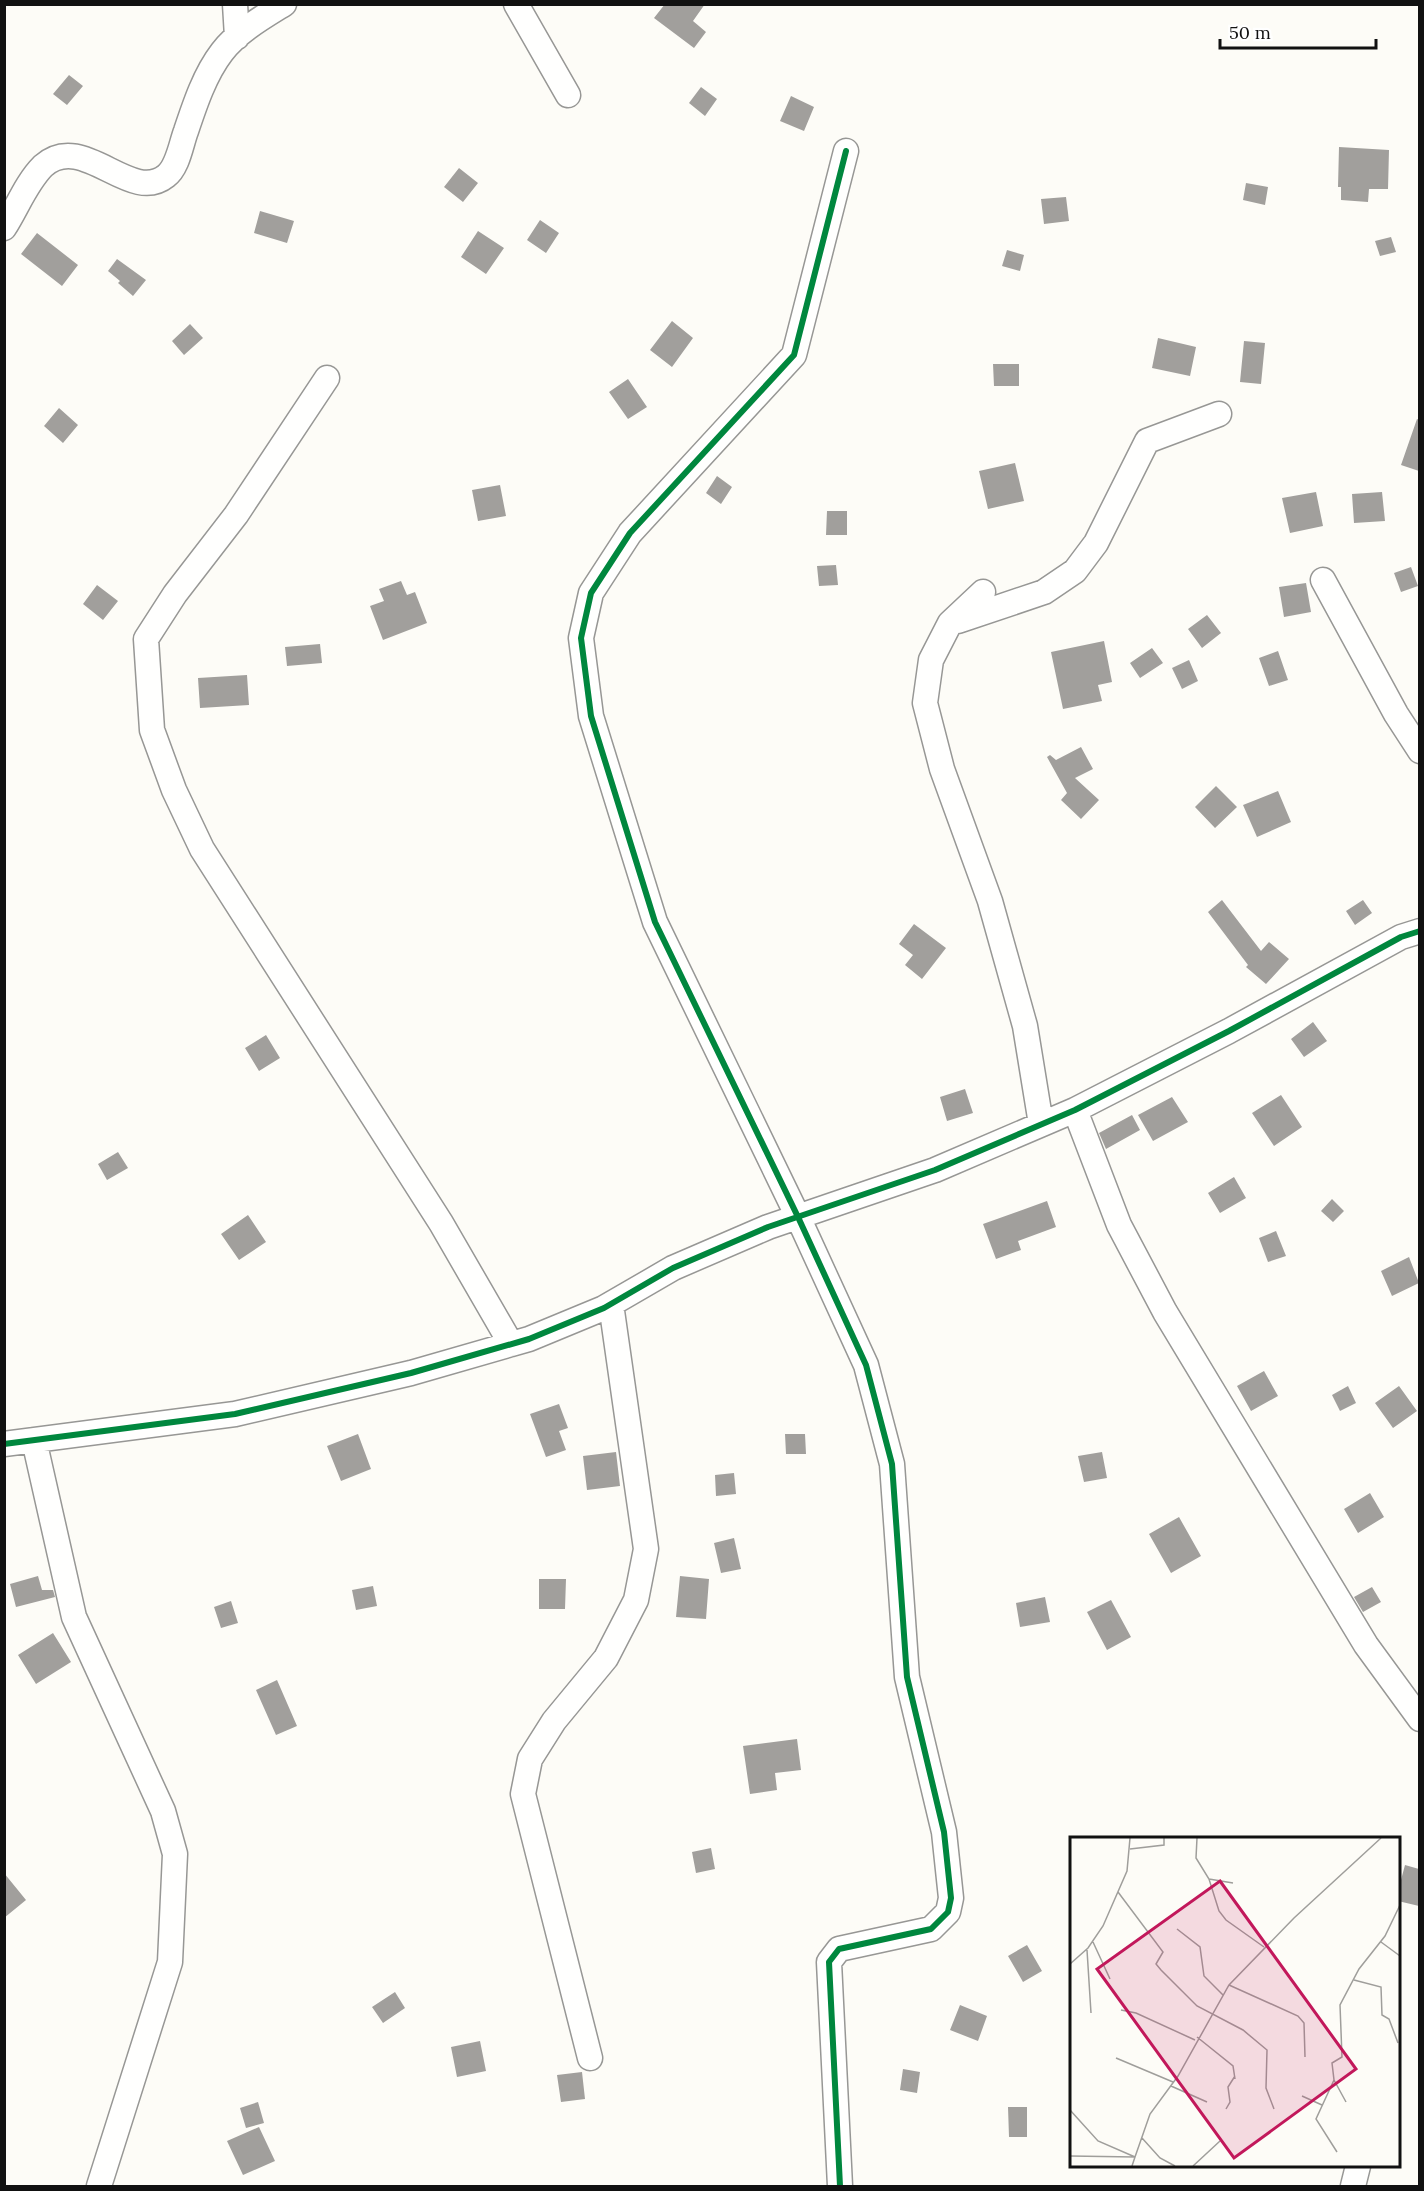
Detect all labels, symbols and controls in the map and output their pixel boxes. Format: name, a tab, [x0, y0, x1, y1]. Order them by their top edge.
scale bar	[1220, 12, 1376, 50]
text: 50 m	[1229, 21, 1271, 44]
inset map	[1070, 1837, 1400, 2167]

